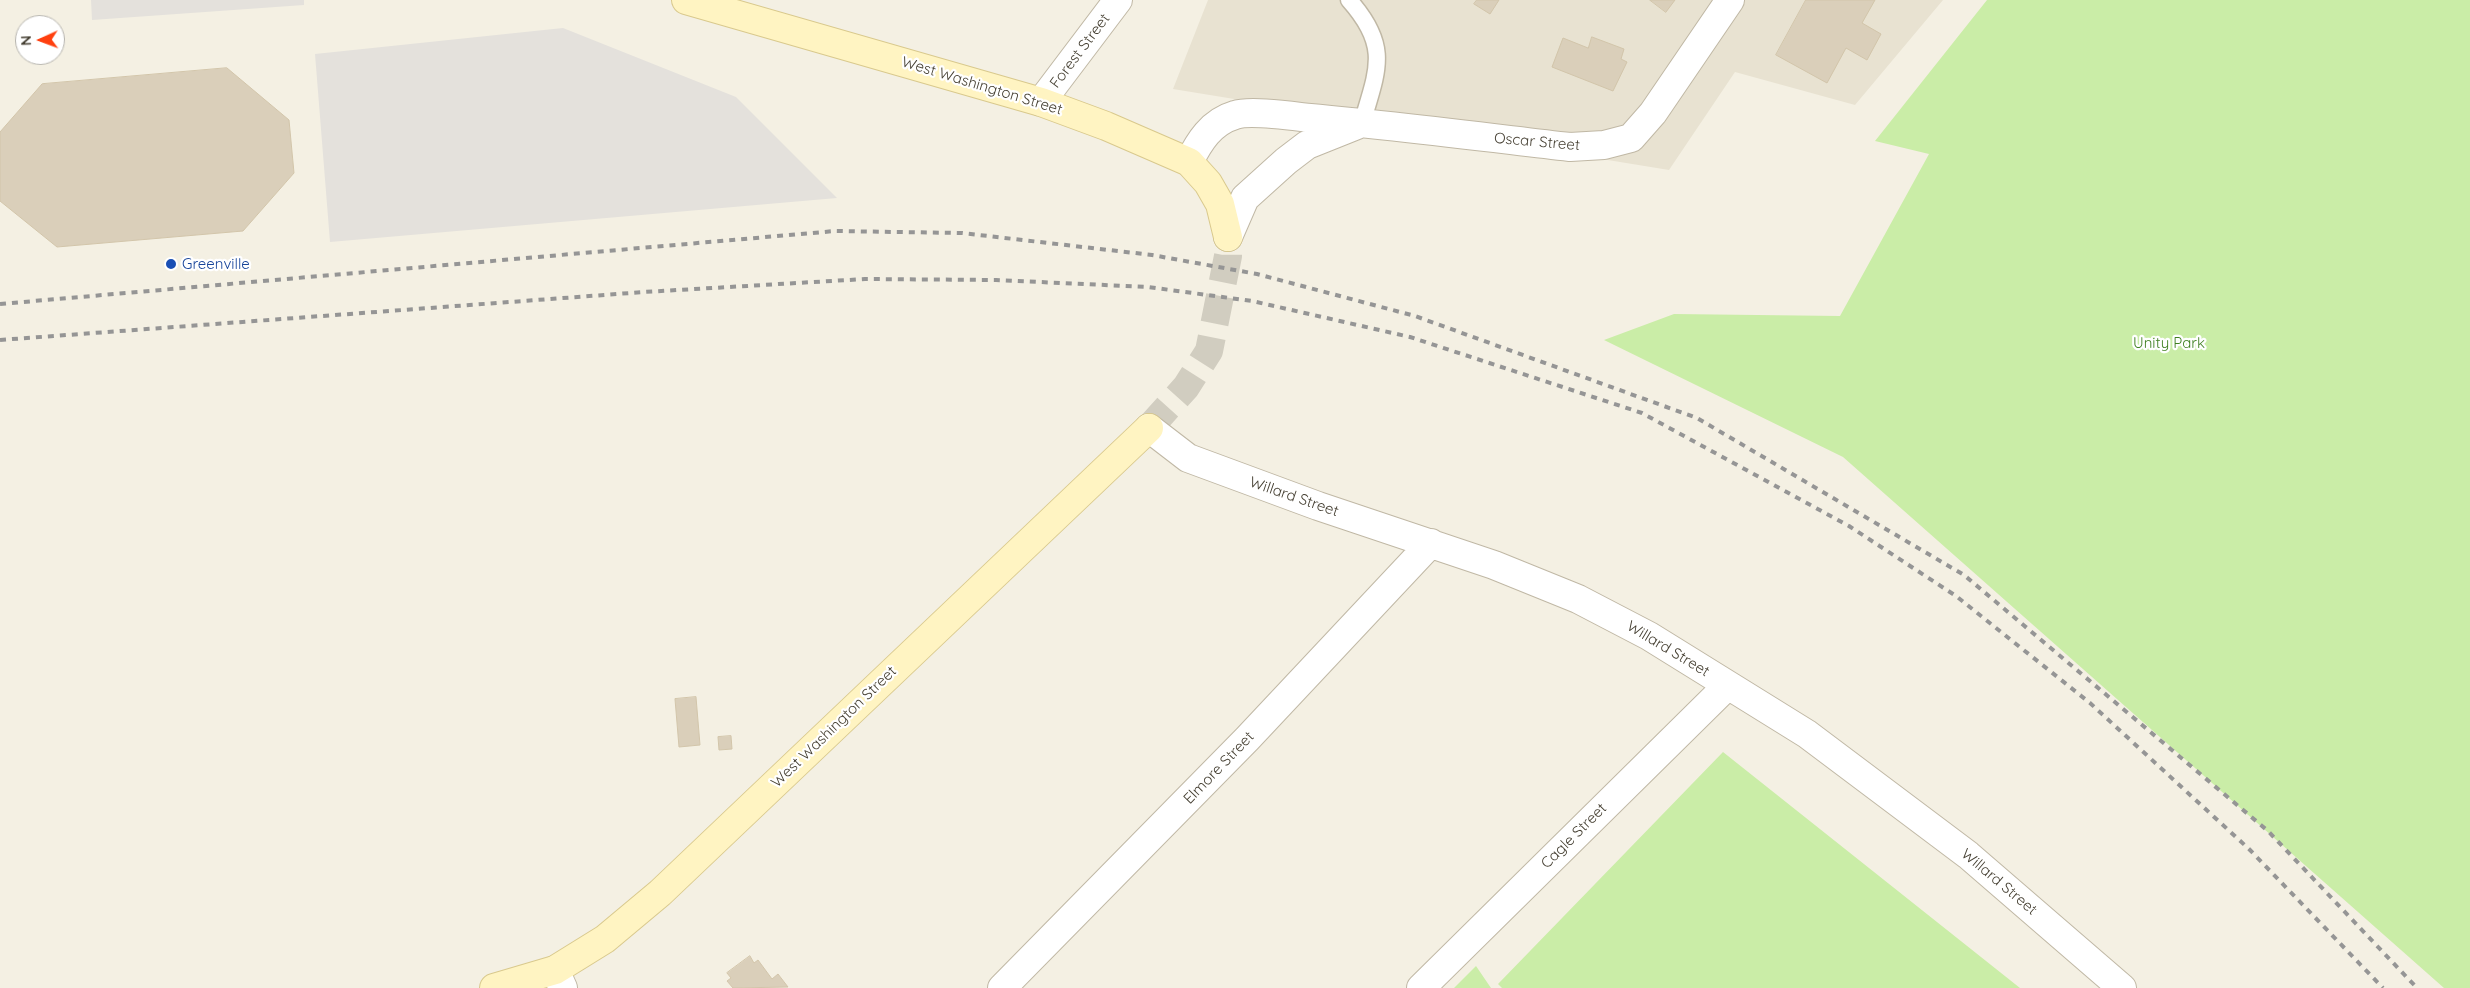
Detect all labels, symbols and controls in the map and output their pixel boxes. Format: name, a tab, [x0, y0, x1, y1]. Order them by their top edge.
street label: Forest Street	[1046, 10, 1114, 92]
north arrow	[15, 15, 65, 65]
text: N	[17, 35, 35, 46]
street label: West Washington Street	[900, 53, 1064, 119]
street label: Oscar Street	[1493, 129, 1581, 155]
place label: Greenville	[182, 255, 250, 273]
marker: Greenville	[164, 257, 178, 271]
park label: Unity Park	[2133, 334, 2205, 352]
street label: Willard Street	[1247, 473, 1341, 521]
street label: Willard Street	[1623, 617, 1713, 681]
street label: West Washington Street	[768, 663, 900, 791]
street label: Elmore Street	[1180, 728, 1258, 808]
street label: Cagle Street	[1538, 800, 1610, 872]
street label: Willard Street	[1957, 845, 2041, 919]

